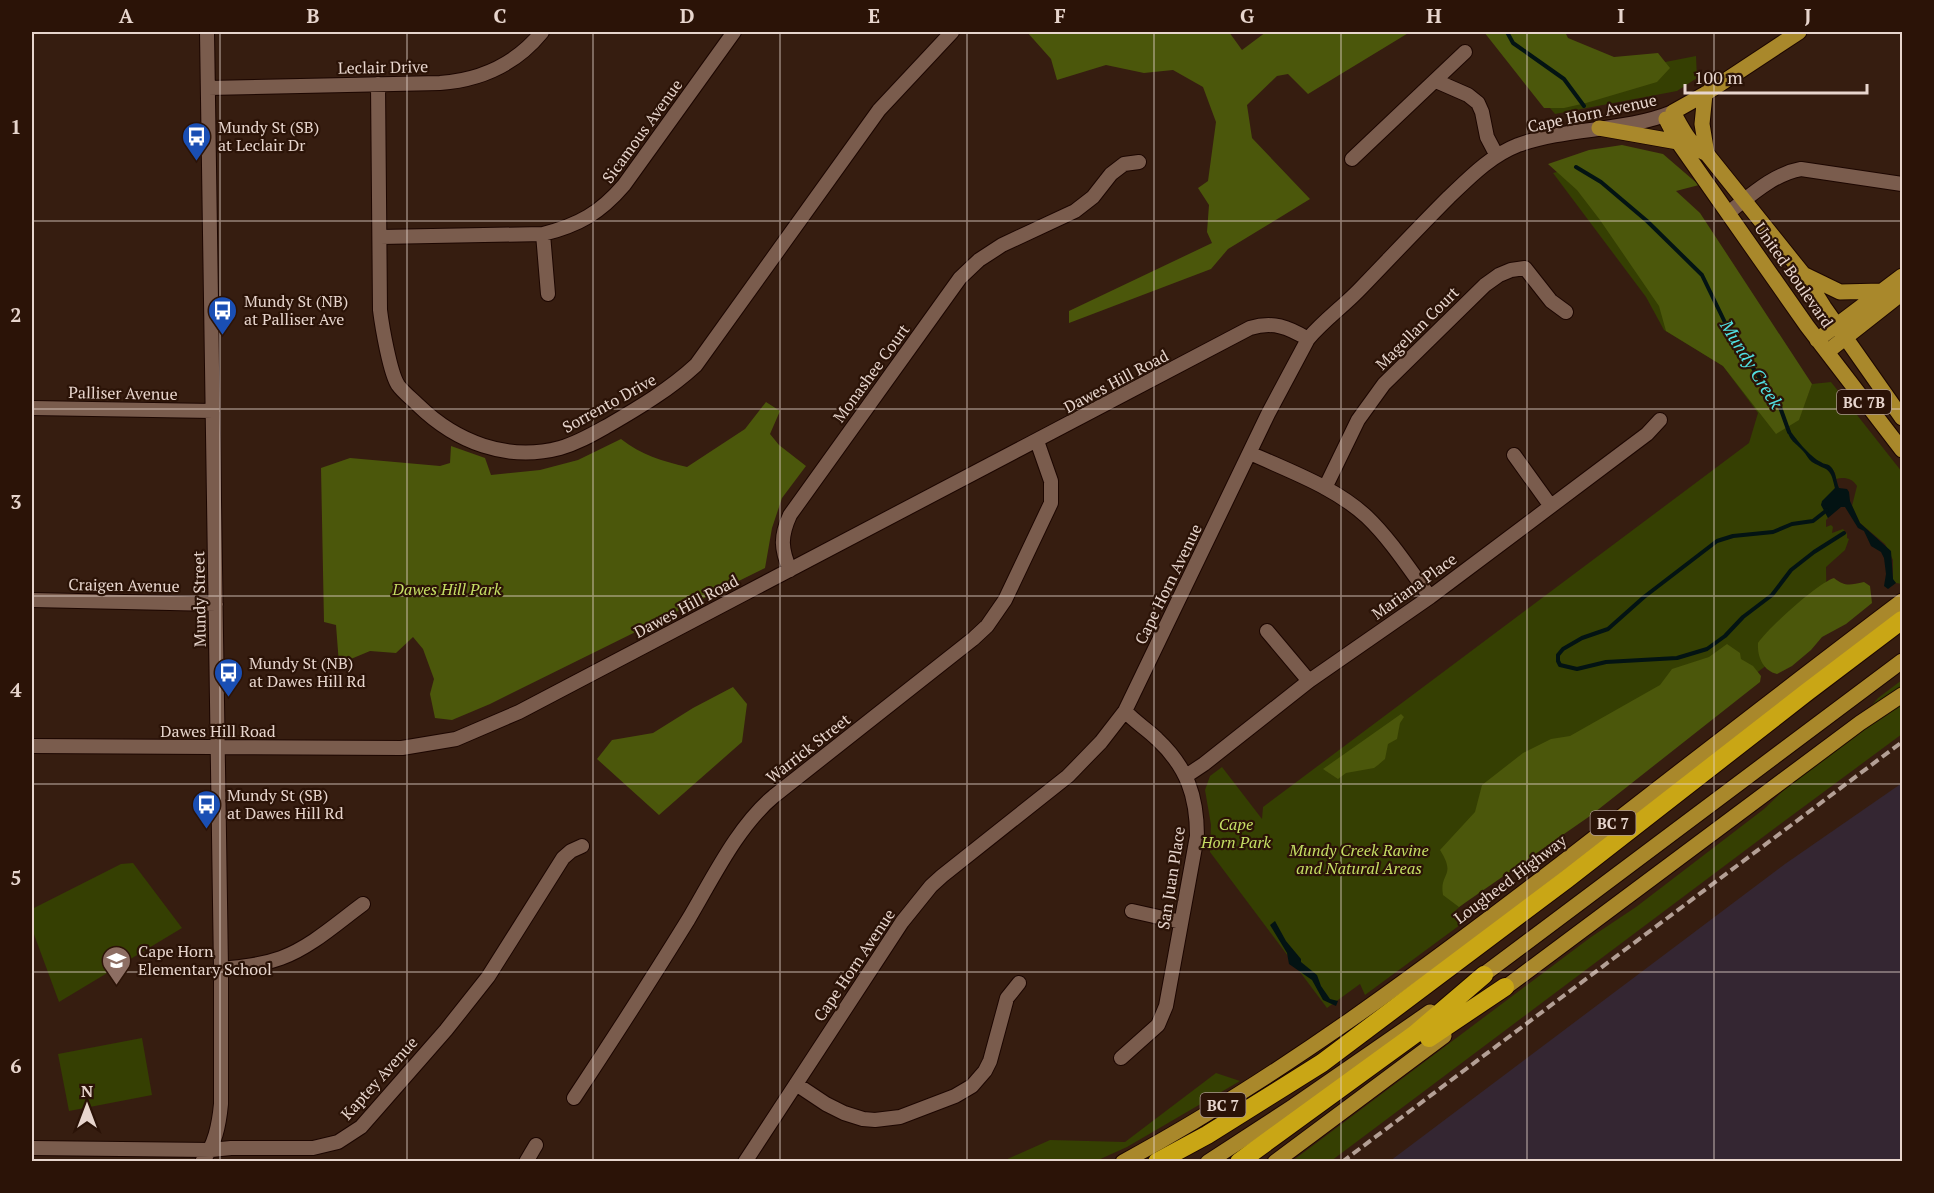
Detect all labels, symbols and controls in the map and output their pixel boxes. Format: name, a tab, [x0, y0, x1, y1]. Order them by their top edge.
text: A	[119, 2, 134, 29]
text: B	[307, 2, 320, 29]
text: C	[493, 2, 507, 29]
text: D	[680, 2, 694, 29]
text: E	[868, 2, 880, 29]
text: F	[1054, 2, 1066, 29]
text: G	[1240, 2, 1254, 29]
text: H	[1426, 2, 1442, 29]
text: I	[1617, 2, 1625, 29]
text: J	[1804, 2, 1812, 29]
street label: Leclair Drive	[338, 55, 428, 79]
scale bar	[1685, 57, 1866, 95]
text: 100 m	[1694, 65, 1743, 89]
street label: Sicamous Avenue	[597, 75, 687, 187]
street label: Cape Horn Avenue	[1525, 89, 1659, 137]
text: 1	[10, 113, 22, 140]
place label: Mundy St (SB) at Leclair Dr	[218, 116, 319, 156]
bus stop icon: Mundy St (SB) at Leclair Dr	[181, 120, 213, 162]
street label: United Boulevard	[1750, 218, 1838, 332]
street label: Magellan Court	[1370, 281, 1464, 375]
place label: Mundy St (NB) at Palliser Ave	[244, 290, 348, 330]
bus stop icon: Mundy St (NB) at Palliser Ave	[207, 294, 239, 336]
text: 2	[10, 301, 22, 328]
water label: Mundy Creek	[1715, 314, 1789, 413]
street label: Monashee Court	[828, 319, 914, 427]
street label: Dawes Hill Road	[1060, 344, 1172, 418]
street label: Sorrento Drive	[558, 368, 660, 438]
street label: Palliser Avenue	[68, 381, 178, 405]
road number: BC 7B	[1837, 390, 1891, 414]
text: 3	[10, 488, 22, 515]
street label: Cape Horn Avenue	[1129, 520, 1207, 648]
street label: Mariana Place	[1367, 548, 1461, 624]
street label: Mundy Street	[187, 551, 211, 647]
street label: Dawes Hill Road	[630, 569, 742, 643]
street label: Craigen Avenue	[68, 573, 180, 597]
park label: Dawes Hill Park	[392, 578, 502, 600]
place label: Mundy St (NB) at Dawes Hill Rd	[249, 652, 366, 692]
bus stop icon: Mundy St (NB) at Dawes Hill Rd	[212, 656, 244, 698]
text: 4	[10, 676, 22, 703]
street label: Warrick Street	[761, 708, 855, 788]
street label: Dawes Hill Road	[160, 720, 276, 742]
place label: Mundy St (SB) at Dawes Hill Rd	[227, 784, 344, 824]
bus stop icon: Mundy St (SB) at Dawes Hill Rd	[190, 788, 222, 830]
road number: BC 7	[1590, 811, 1636, 835]
park label: Cape Horn Park	[1200, 813, 1271, 853]
street label: San Juan Place	[1152, 825, 1190, 931]
street label: Lougheed Highway	[1449, 829, 1571, 929]
park label: Mundy Creek Ravine and Natural Areas	[1288, 839, 1429, 879]
text: 5	[10, 864, 22, 891]
street label: Cape Horn Avenue	[808, 904, 900, 1026]
place label: Cape Horn Elementary School	[138, 940, 272, 980]
school or university icon: Cape Horn Elementary School	[101, 944, 133, 986]
street label: Kaptey Avenue	[336, 1032, 422, 1124]
text: 6	[10, 1052, 22, 1079]
north arrow	[57, 1076, 117, 1136]
text: N	[81, 1080, 93, 1102]
road number: BC 7	[1200, 1093, 1246, 1117]

